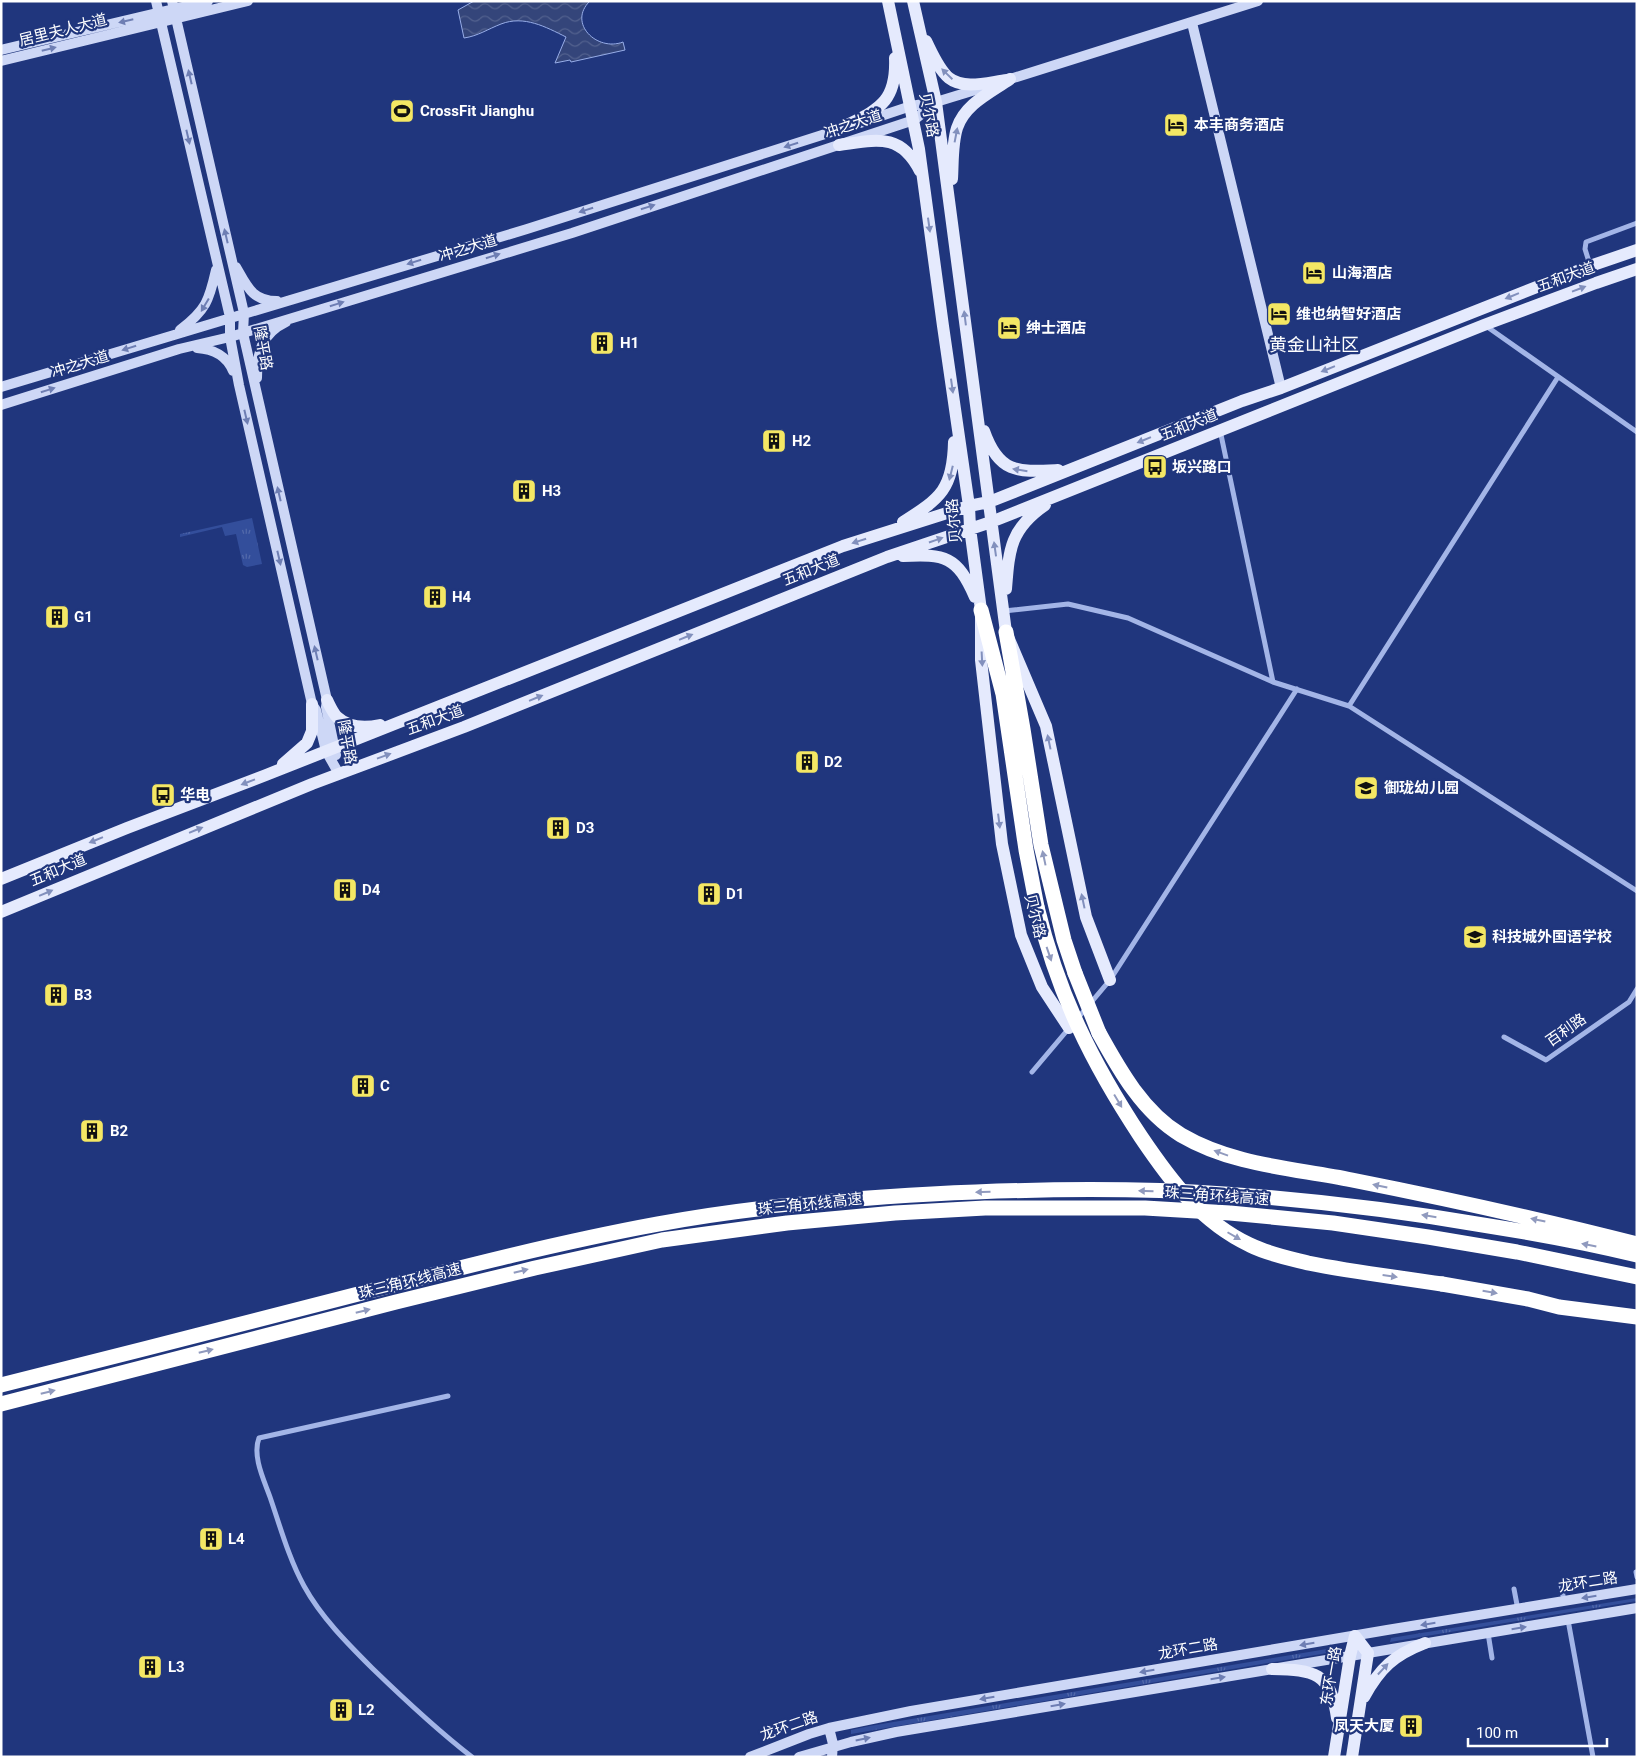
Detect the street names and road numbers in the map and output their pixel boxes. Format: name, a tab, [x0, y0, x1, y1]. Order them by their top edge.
street label: 居里夫人大道	[17, 10, 109, 50]
street label: 贝尔路	[916, 91, 942, 139]
street label: 冲之大道	[822, 106, 884, 142]
street label: 冲之大道	[437, 231, 499, 265]
street label: 五和大道	[1535, 258, 1597, 296]
street label: 隆平路	[250, 324, 276, 372]
street label: 冲之大道	[49, 347, 111, 381]
street label: 五和大道	[1158, 405, 1220, 445]
street label: 贝尔路	[943, 498, 965, 544]
street label: 五和大道	[780, 550, 842, 590]
street label: 五和大道	[404, 701, 466, 739]
street label: 隆平路	[334, 718, 360, 766]
street label: 五和大道	[27, 850, 89, 890]
street label: 贝尔路	[1021, 892, 1049, 940]
street label: 百利路	[1542, 1010, 1590, 1050]
street label: 珠三角环线高速	[1164, 1183, 1270, 1209]
street label: 珠三角环线高速	[757, 1190, 863, 1218]
street label: 珠三角环线高速	[357, 1260, 463, 1302]
street label: 龙环二路	[1557, 1568, 1619, 1596]
street label: 龙环二路	[1157, 1635, 1219, 1663]
street label: 东环一路	[1317, 1645, 1345, 1707]
street label: 龙环二路	[758, 1708, 820, 1744]

